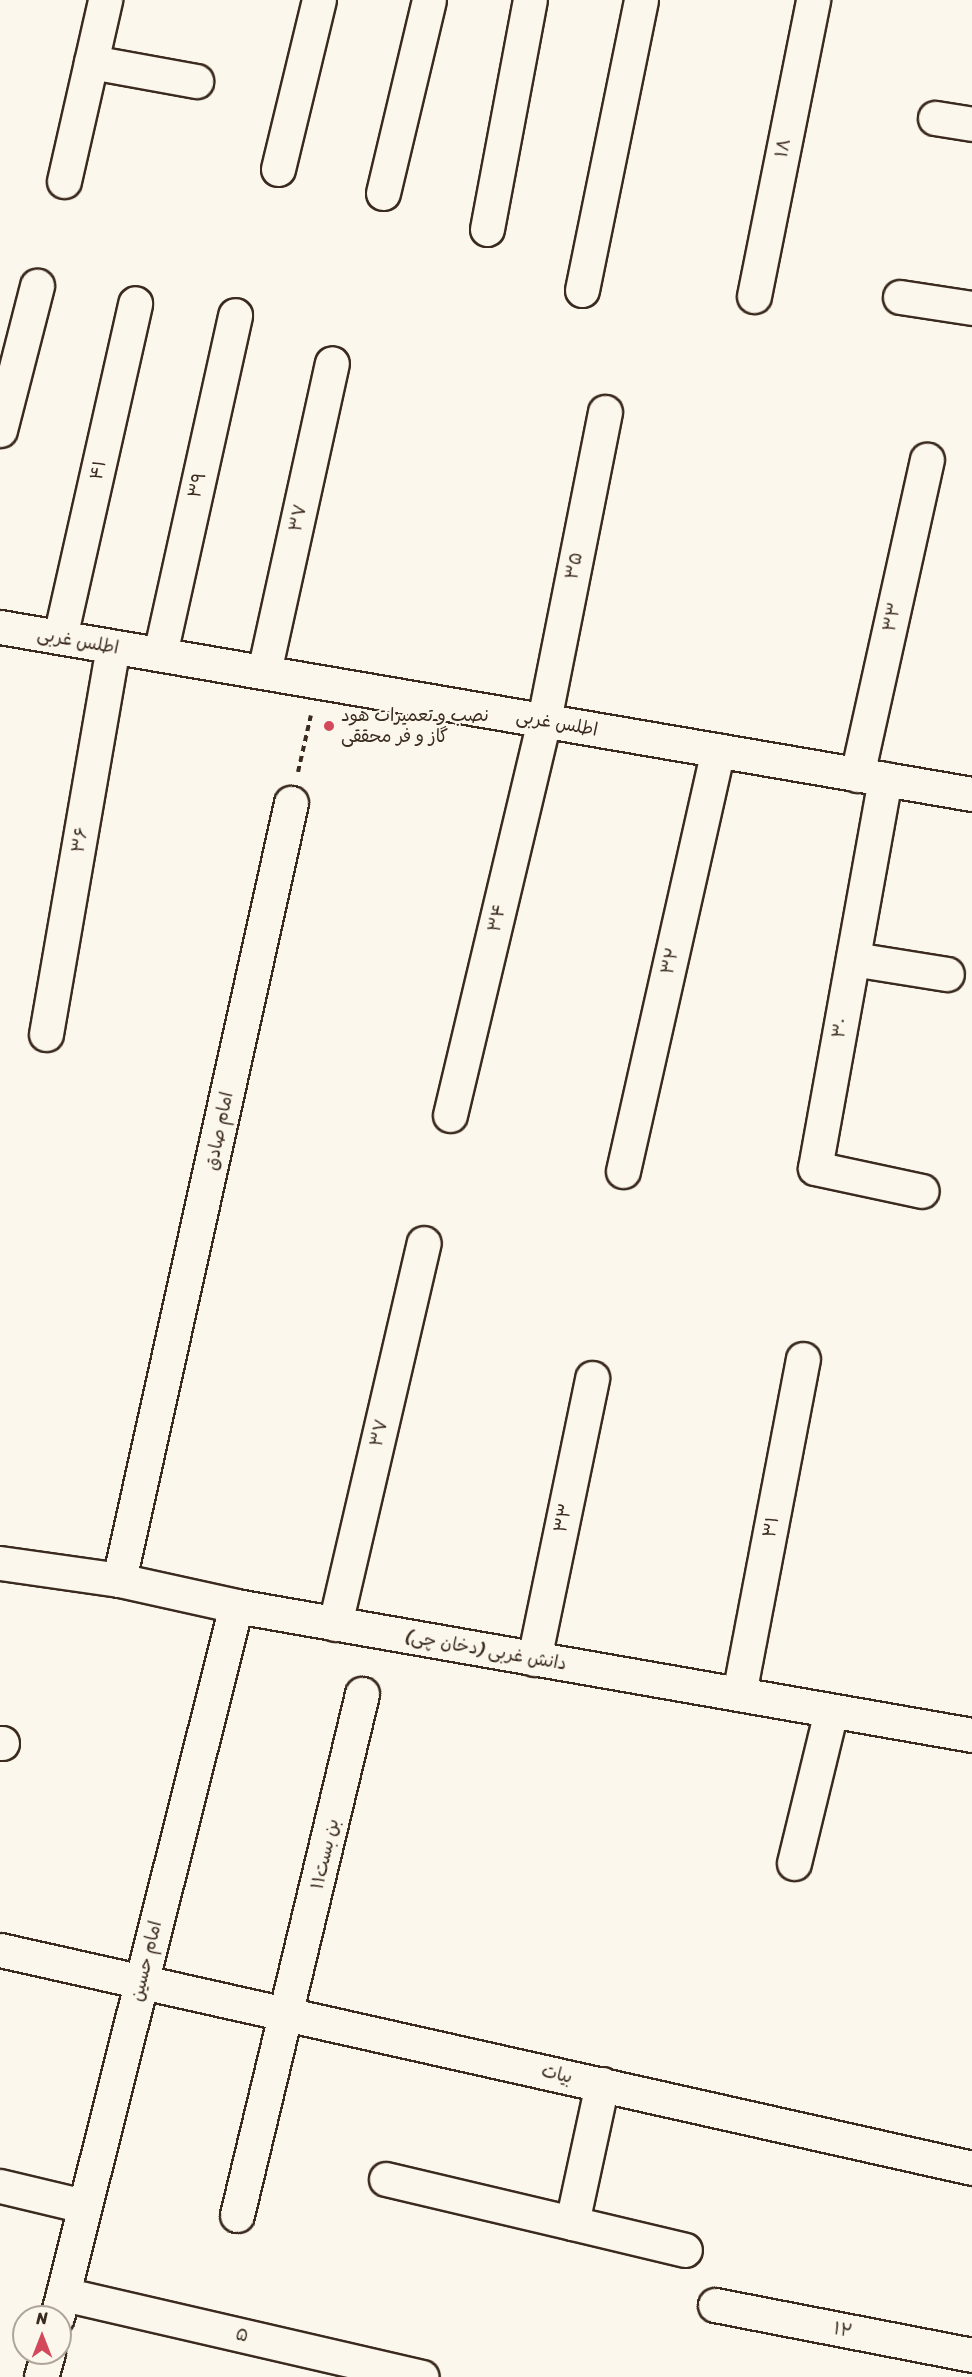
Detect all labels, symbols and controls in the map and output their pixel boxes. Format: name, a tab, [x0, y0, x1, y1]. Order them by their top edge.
street label: ۱۸	[771, 137, 795, 159]
street label: ۴۱	[85, 458, 111, 482]
street label: ۳۹	[184, 470, 210, 500]
street label: ۳۷	[285, 502, 311, 534]
street label: ۳۵	[561, 551, 587, 581]
street label: ۳۳	[878, 600, 906, 634]
street label: اطلس غربی	[36, 623, 120, 659]
place label: نصب و تعمیرات هود گاز و فر محققی	[341, 705, 489, 748]
street label: اطلس غربی	[515, 705, 599, 741]
marker: نصب و تعمیرات هود گاز و فر محققی	[322, 719, 336, 733]
street label: ۳۶	[67, 825, 93, 855]
street label: ۳۴	[483, 902, 511, 934]
street label: ۳۲	[656, 945, 684, 977]
street label: ۳۰	[828, 1016, 852, 1040]
street label: امام صادق	[200, 1090, 238, 1172]
street label: ۳۷	[365, 1417, 393, 1449]
street label: ۳۳	[549, 1501, 577, 1535]
street label: ۳۱	[758, 1514, 784, 1540]
street label: دانش غربی (دخان چی)	[404, 1625, 568, 1675]
street label: بن بست۱۱	[306, 1816, 344, 1892]
street label: امام حسین	[126, 1918, 166, 2004]
street label: بیات	[539, 2060, 575, 2088]
text: N	[36, 2304, 48, 2333]
north arrow	[12, 2305, 72, 2365]
street label: ۱۲	[832, 2318, 854, 2342]
street label: ۵	[234, 2323, 250, 2347]

